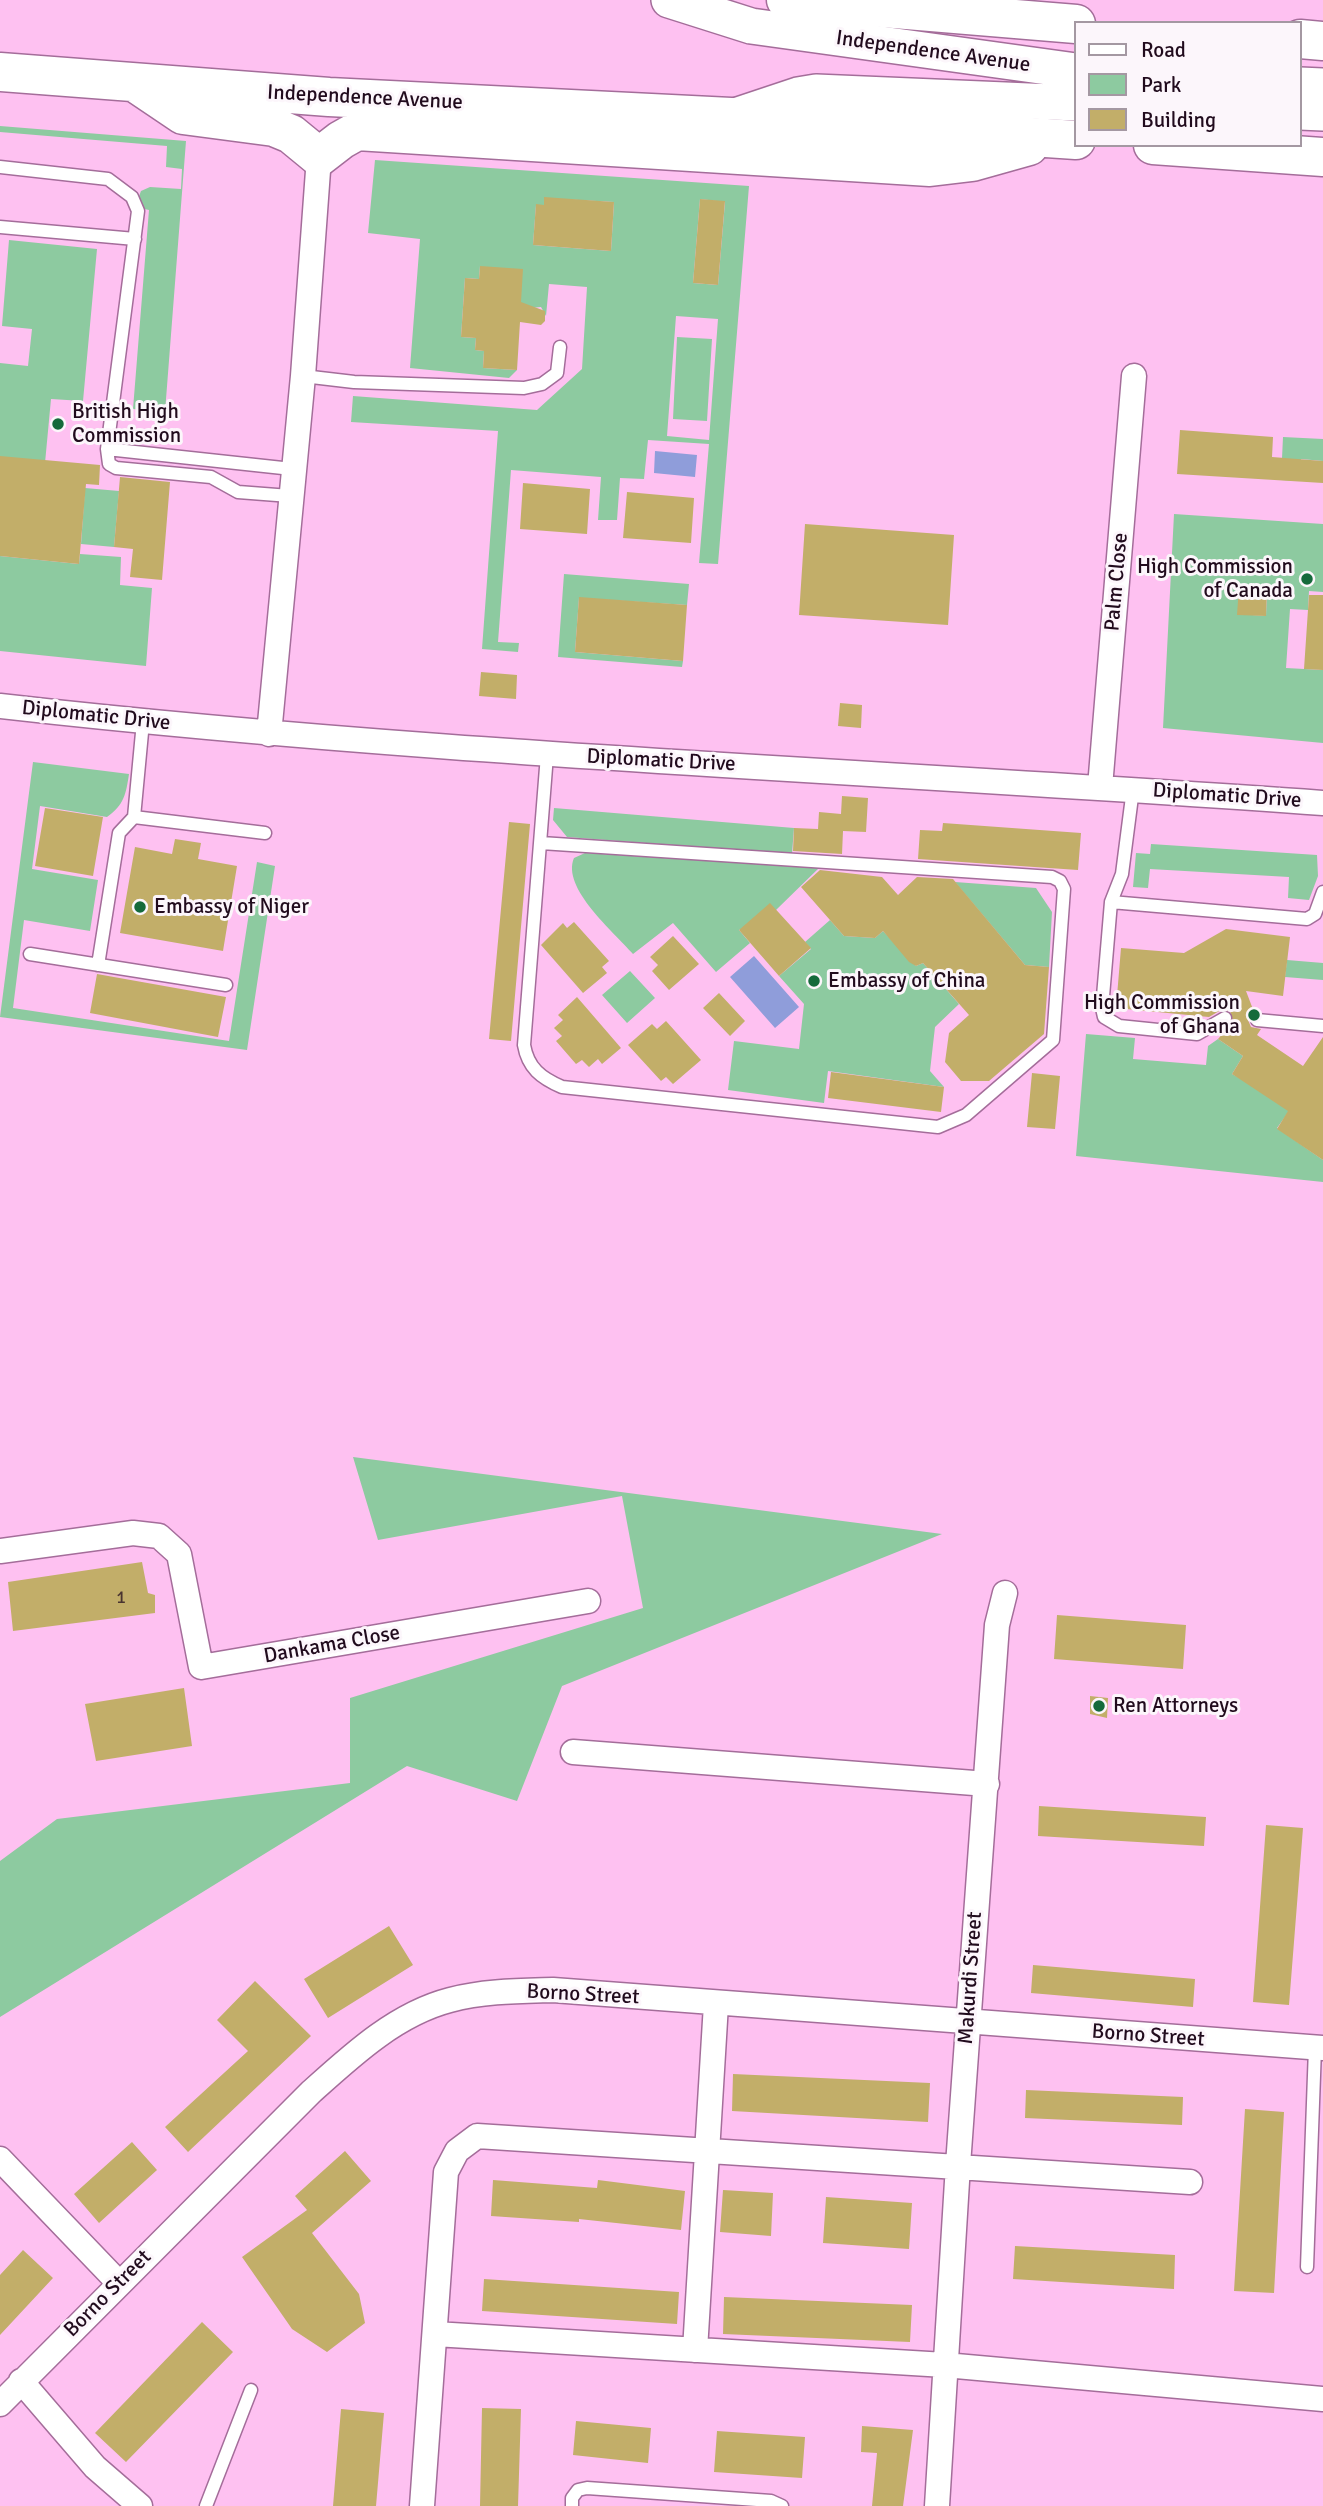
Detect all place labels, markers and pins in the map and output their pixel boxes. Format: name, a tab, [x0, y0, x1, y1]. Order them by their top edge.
place label: British High Commission	[72, 399, 181, 449]
marker: British High Commission	[50, 416, 66, 432]
place label: High Commission of Canada	[1137, 554, 1293, 604]
marker: High Commission of Canada	[1299, 571, 1315, 587]
place label: Embassy of Niger	[154, 894, 309, 920]
marker: Embassy of Niger	[132, 899, 148, 915]
place label: Embassy of China	[828, 968, 985, 994]
marker: Embassy of China	[806, 973, 822, 989]
place label: High Commission of Ghana	[1084, 990, 1240, 1040]
marker: High Commission of Ghana	[1246, 1007, 1262, 1023]
place label: Ren Attorneys	[1113, 1693, 1238, 1719]
marker: Ren Attorneys	[1091, 1698, 1107, 1714]

